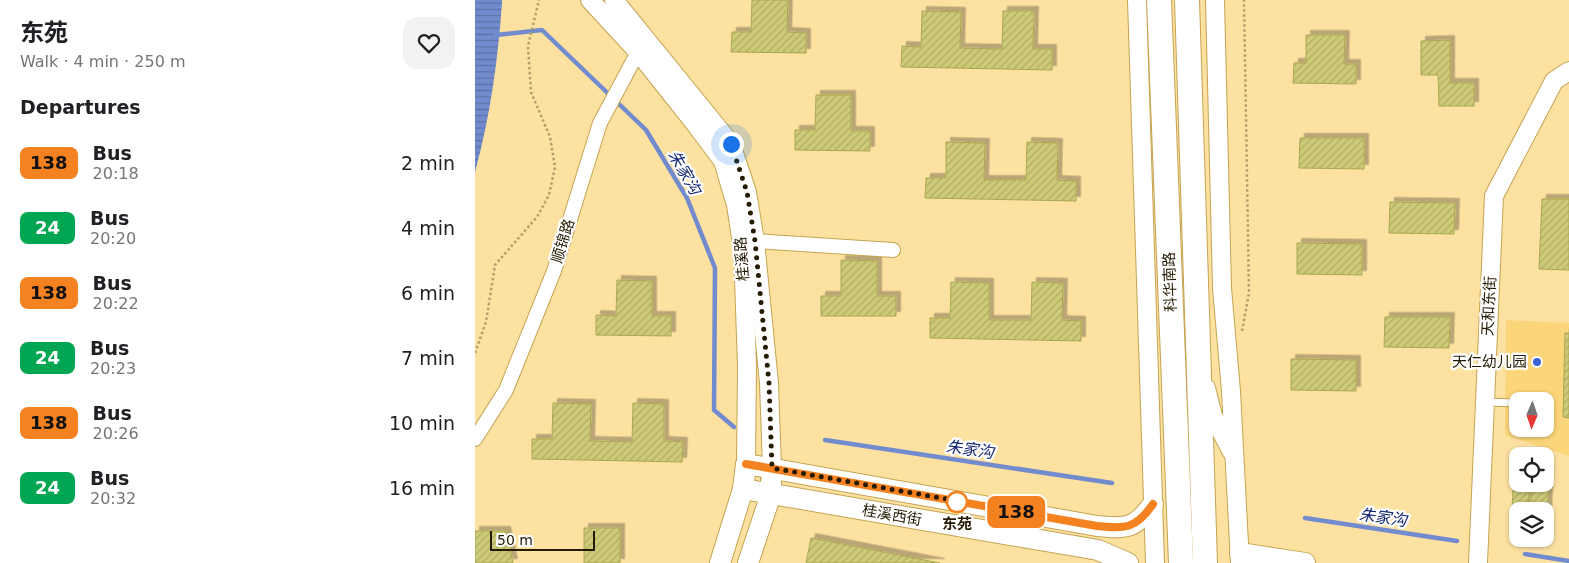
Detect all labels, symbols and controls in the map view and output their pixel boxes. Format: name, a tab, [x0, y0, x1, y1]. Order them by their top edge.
button: heart	[403, 17, 455, 69]
text: 东苑	[20, 19, 68, 47]
text: Walk · 4 min · 250 m	[20, 52, 185, 71]
text: Departures	[20, 96, 141, 118]
your location	[719, 132, 744, 157]
text: Bus	[93, 142, 132, 164]
water label: 朱家沟	[664, 147, 706, 200]
text: 138	[30, 152, 68, 173]
text: 2 min	[401, 152, 455, 174]
text: 20:18	[93, 164, 139, 183]
text: Bus	[90, 207, 129, 229]
text: 24	[35, 217, 60, 238]
text: 4 min	[401, 217, 455, 239]
street label: 顺锦路	[548, 217, 578, 265]
text: 20:20	[90, 229, 136, 248]
street label: 桂溪路	[731, 236, 753, 282]
street label: 科华南路	[1160, 252, 1180, 312]
text: Bus	[93, 272, 132, 294]
street label: 天和东街	[1478, 276, 1500, 336]
text: 138	[30, 282, 68, 303]
text: 6 min	[401, 282, 455, 304]
text: 20:22	[93, 294, 139, 313]
text: Bus	[90, 337, 129, 359]
text: 24	[35, 347, 60, 368]
text: 7 min	[401, 347, 455, 369]
place label: 天仁幼儿园	[1452, 353, 1527, 371]
marker: 天仁幼儿园	[1531, 356, 1543, 368]
text: 20:23	[90, 359, 136, 378]
north arrow	[1509, 392, 1554, 438]
map controls	[1509, 392, 1554, 547]
text: Bus	[93, 402, 132, 424]
text: 138	[30, 412, 68, 433]
text: 10 min	[389, 412, 455, 434]
text: 20:26	[93, 424, 139, 443]
water label: 朱家沟	[945, 437, 997, 463]
button: locate	[1509, 447, 1554, 492]
text: Bus	[90, 467, 129, 489]
text: 24	[35, 477, 60, 498]
text: 16 min	[389, 477, 455, 499]
text: 20:32	[90, 489, 136, 508]
marker: 东苑	[946, 491, 968, 513]
line badge: 138	[987, 496, 1045, 528]
street label: 桂溪西街	[861, 501, 923, 529]
text: 138	[997, 501, 1035, 522]
button: layers	[1509, 502, 1554, 547]
water label: 朱家沟	[1358, 505, 1410, 531]
place label: 东苑	[942, 515, 972, 533]
scale bar	[490, 528, 595, 551]
text: 50 m	[497, 532, 533, 548]

